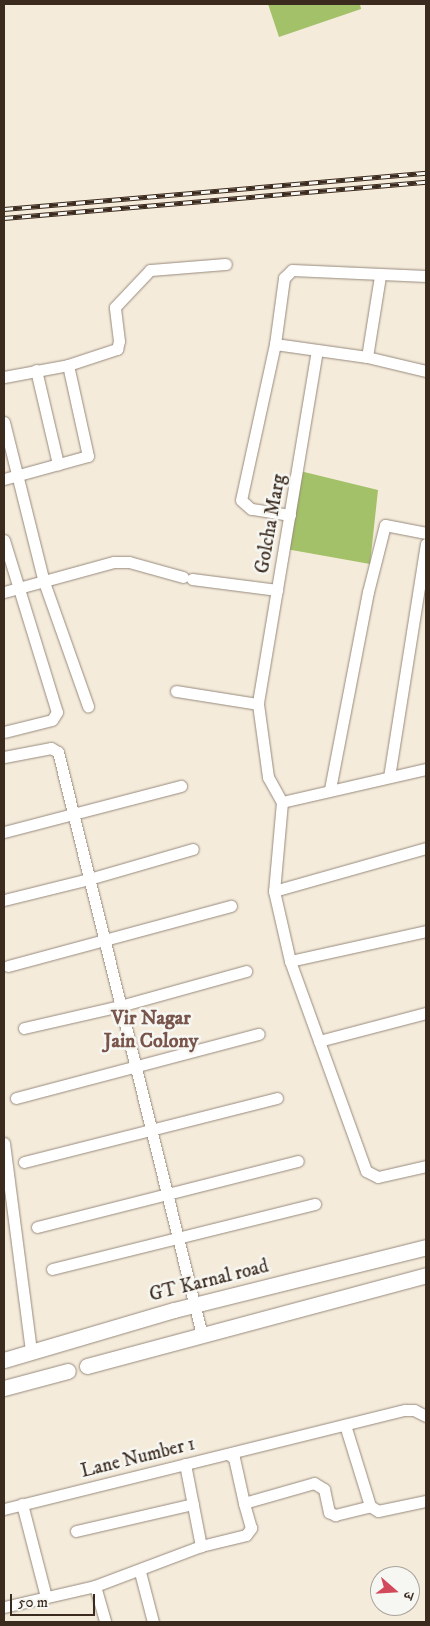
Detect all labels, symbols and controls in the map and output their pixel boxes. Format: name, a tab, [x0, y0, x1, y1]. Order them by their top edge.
street label: Golcha Marg	[251, 473, 291, 575]
district label: Vir Nagar Jain Colony	[104, 1007, 198, 1054]
street label: GT Karnal road	[147, 1255, 271, 1307]
street label: Lane Number 1	[78, 1433, 198, 1483]
north arrow	[370, 1566, 420, 1616]
scale bar	[12, 1584, 98, 1616]
text: उ	[399, 1589, 418, 1602]
text: 50 m	[18, 1593, 48, 1612]

